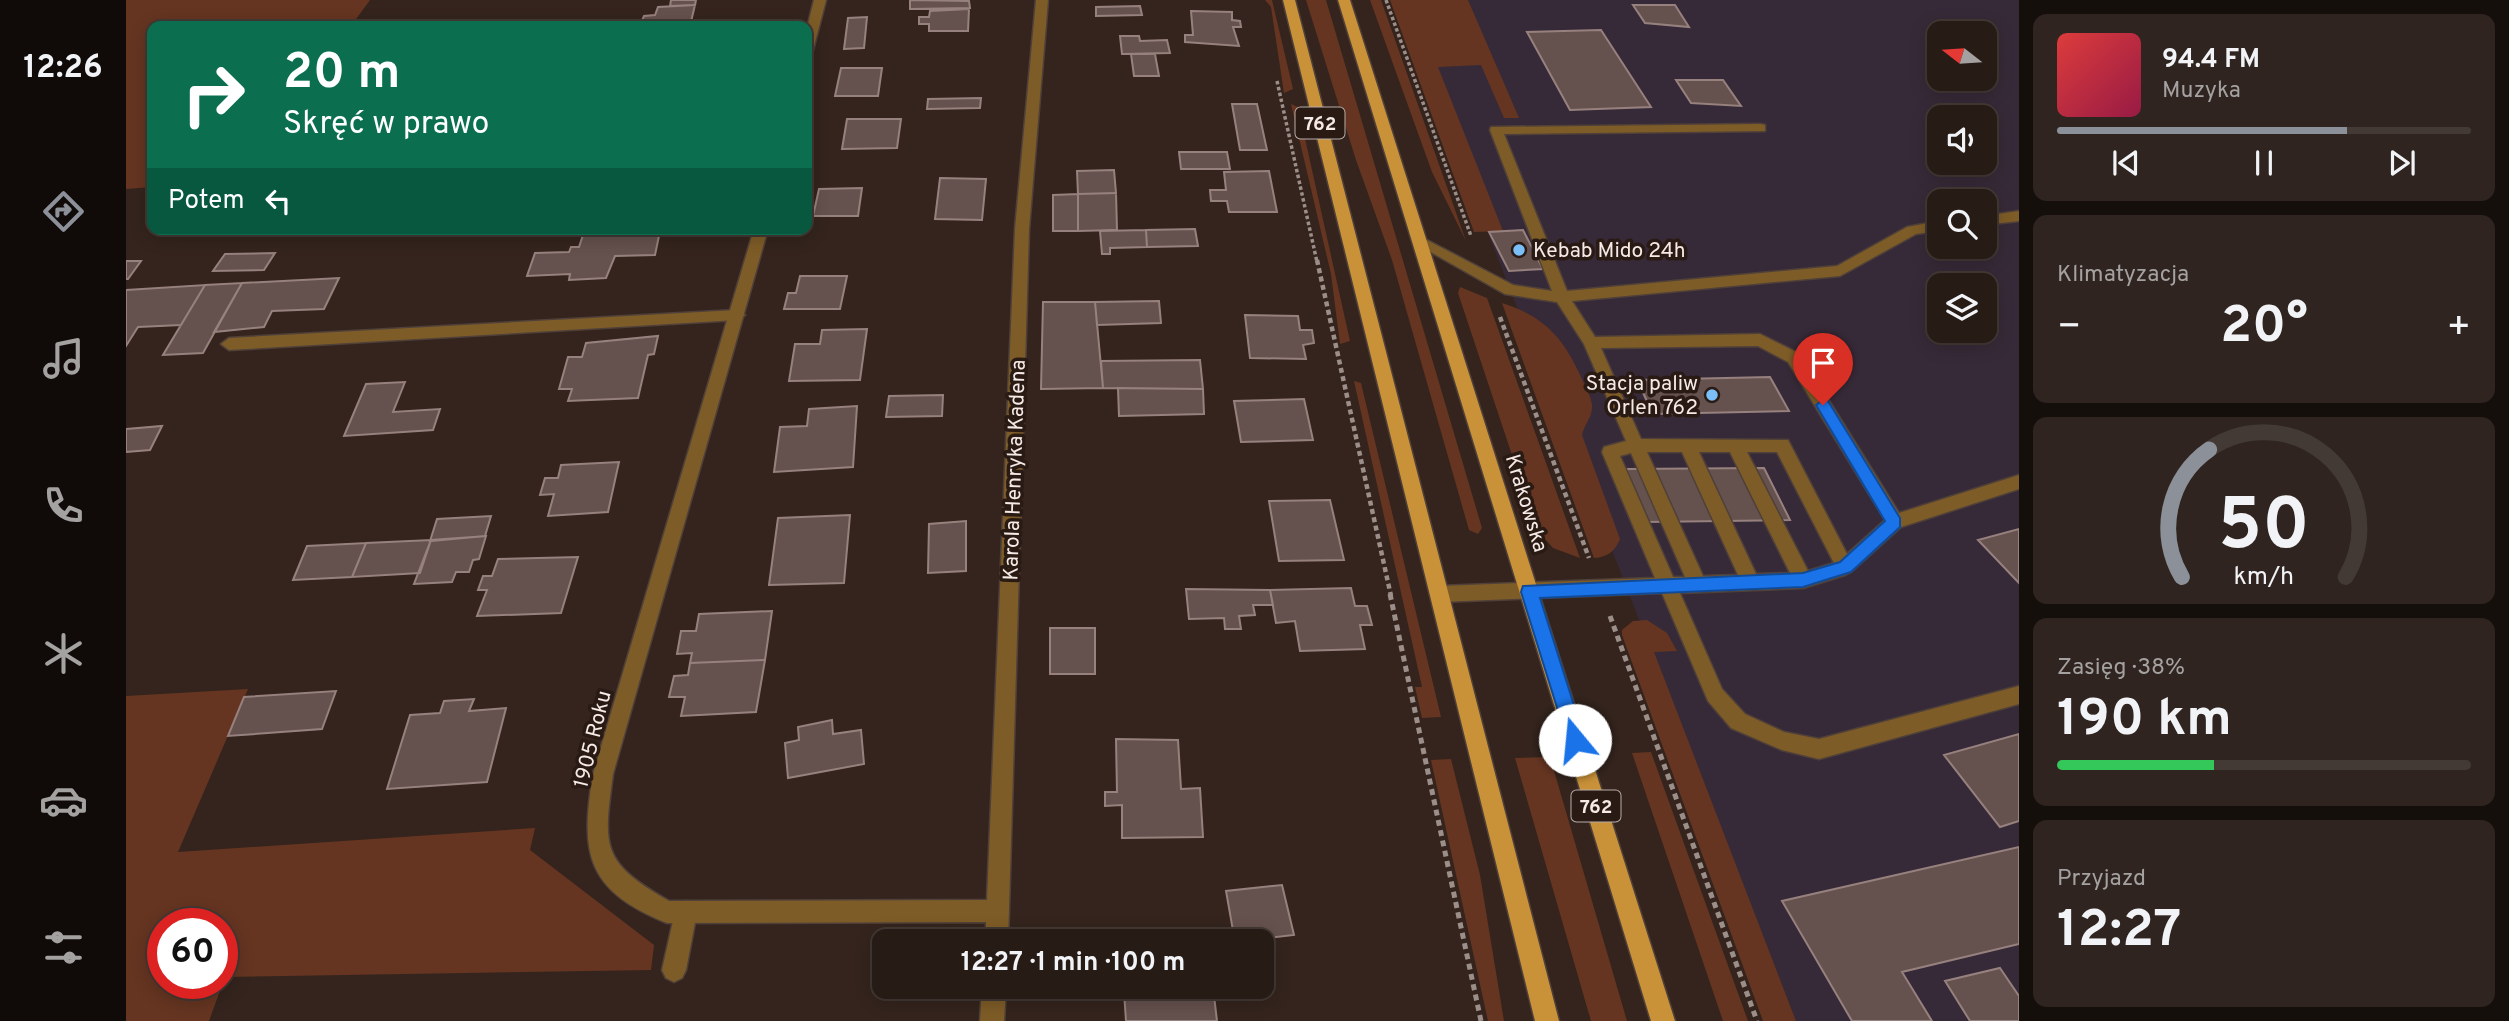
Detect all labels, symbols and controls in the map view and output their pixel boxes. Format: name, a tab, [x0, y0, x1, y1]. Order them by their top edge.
north arrow	[1927, 21, 1997, 91]
map controls	[1927, 21, 1997, 343]
text: 20 m	[283, 44, 400, 106]
text: 94.4 FM	[2162, 44, 2260, 77]
text: 12:26	[23, 49, 103, 89]
icon: right	[168, 49, 259, 140]
text: Muzyka	[2162, 77, 2241, 106]
text: Skręć w prawo	[283, 105, 489, 145]
button: sound	[1927, 105, 1997, 175]
road number: 762	[1296, 108, 1344, 139]
icon: previous	[2107, 144, 2145, 182]
icon: pause	[2245, 144, 2283, 182]
icon: next	[2383, 144, 2421, 182]
icon: left	[259, 182, 297, 220]
text: Potem	[168, 185, 245, 218]
icon: directions	[39, 187, 88, 236]
button: search	[1927, 189, 1997, 259]
place label: Kebab Mido 24h	[1533, 238, 1686, 265]
marker: Kebab Mido 24h	[1511, 242, 1527, 258]
text: Klimatyzacja	[2057, 261, 2189, 290]
button: layers	[1927, 273, 1997, 343]
text: 20°	[2220, 295, 2308, 361]
text: −	[2057, 304, 2082, 353]
text: +	[2446, 304, 2471, 353]
pin	[1793, 333, 1853, 405]
icon: music	[39, 334, 88, 383]
icon: arrive	[1804, 344, 1842, 382]
street label: Karola Henryka Kadena	[998, 359, 1033, 581]
place label: Stacja paliw Orlen 762	[1586, 371, 1698, 422]
marker: Stacja paliw Orlen 762	[1704, 387, 1720, 403]
street label: Krakowska	[1498, 451, 1553, 556]
icon: phone	[39, 481, 88, 530]
text: 50	[2218, 483, 2310, 575]
text: km/h	[2234, 561, 2294, 593]
icon: climate	[39, 629, 88, 678]
text: Zasięg · 38%	[2057, 654, 2185, 683]
street label: 1905 Roku	[568, 688, 619, 791]
text: 190 km	[2057, 688, 2232, 754]
position arrow	[1538, 703, 1612, 777]
icon: car	[39, 776, 88, 825]
road number: 762	[1572, 790, 1620, 821]
text: Przyjazd	[2057, 865, 2146, 894]
text: 12:27	[2057, 899, 2181, 965]
speed limit sign: 60	[147, 908, 238, 999]
icon: filters	[39, 923, 88, 972]
text: 12:27 · 1 min · 100 m	[961, 947, 1185, 980]

